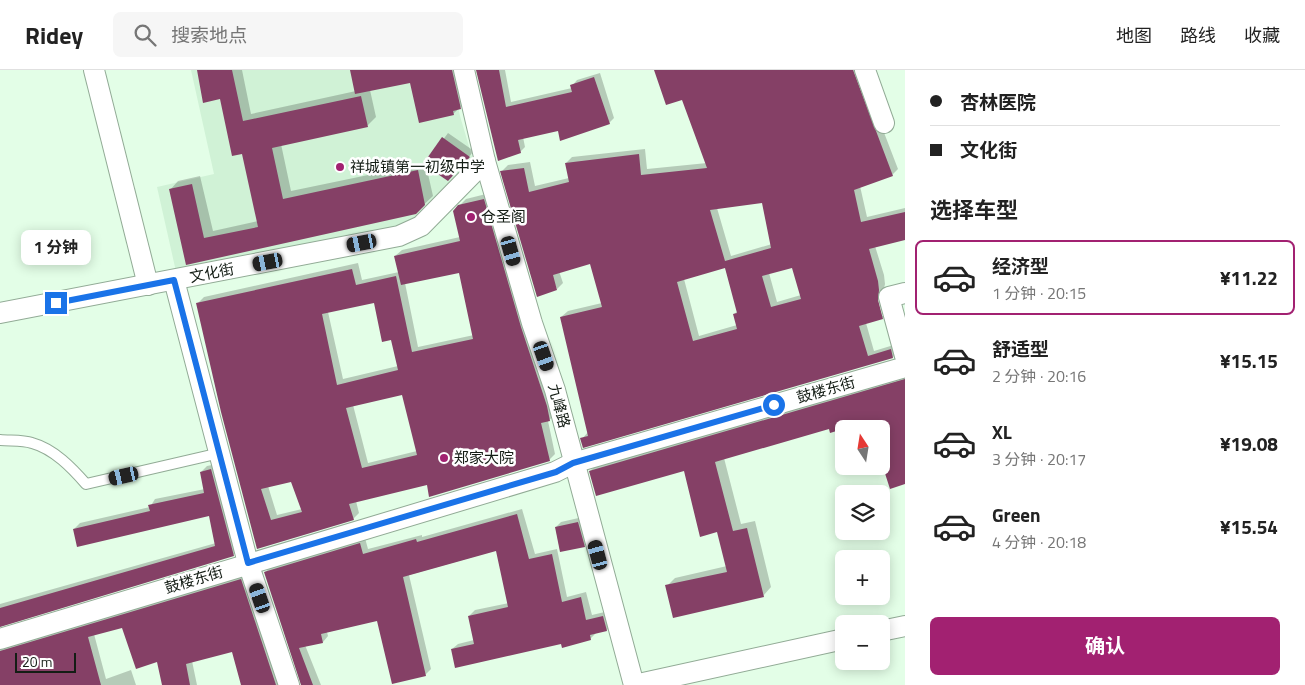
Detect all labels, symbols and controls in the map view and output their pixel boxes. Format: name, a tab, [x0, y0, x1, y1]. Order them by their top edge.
search box	[113, 12, 463, 57]
text: Ridey	[25, 17, 83, 53]
text: 搜索地点	[171, 20, 247, 49]
icon: search	[131, 21, 159, 49]
text: 地图	[1116, 22, 1152, 49]
text: 路线	[1180, 22, 1216, 49]
text: 收藏	[1244, 22, 1280, 49]
text: 杏林医院	[960, 87, 1036, 116]
text: 文化街	[960, 135, 1017, 164]
place label: 祥城镇第一初级中学	[350, 155, 485, 178]
marker: 祥城镇第一初级中学	[334, 161, 346, 173]
text: 选择车型	[930, 193, 1018, 227]
place label: 仓圣阁	[481, 205, 526, 228]
marker: 仓圣阁	[465, 211, 477, 223]
callout: 1 分钟	[21, 230, 91, 266]
car	[345, 233, 378, 253]
text: 1 分钟	[34, 235, 78, 259]
car	[499, 235, 522, 267]
text: 经济型	[992, 251, 1049, 280]
car	[251, 252, 284, 272]
icon: car	[932, 255, 977, 300]
street label: 文化街	[188, 257, 236, 288]
text: ¥11.22	[1220, 263, 1278, 292]
text: 1 分钟 · 20:15	[992, 281, 1086, 305]
route end	[45, 292, 67, 314]
text: 舒适型	[992, 334, 1049, 363]
icon: car	[932, 338, 977, 383]
car	[532, 339, 555, 373]
text: ¥15.15	[1220, 346, 1278, 375]
text: 2 分钟 · 20:16	[992, 364, 1086, 388]
street label: 鼓楼东街	[794, 370, 858, 409]
street label: 九峰路	[543, 381, 576, 431]
route start	[763, 394, 785, 416]
text: XL	[992, 417, 1012, 446]
north arrow	[835, 420, 890, 475]
map controls	[835, 420, 890, 670]
icon: car	[932, 421, 977, 466]
text: ¥19.08	[1220, 429, 1278, 458]
place label: 郑家大院	[454, 446, 514, 469]
text: 3 分钟 · 20:17	[992, 447, 1086, 471]
marker: 郑家大院	[438, 452, 450, 464]
car	[107, 465, 140, 487]
button: layers	[835, 485, 890, 540]
text: Green	[992, 500, 1041, 529]
icon: car	[932, 504, 977, 549]
text: ¥15.54	[1220, 512, 1278, 541]
text: 4 分钟 · 20:18	[992, 530, 1086, 554]
car	[586, 539, 609, 571]
button: +	[835, 550, 890, 605]
street label: 鼓楼东街	[162, 560, 226, 599]
car	[248, 581, 271, 615]
button: −	[835, 615, 890, 670]
button: 确认	[930, 617, 1280, 675]
scale bar	[15, 650, 76, 673]
text: 20 m	[22, 651, 52, 672]

